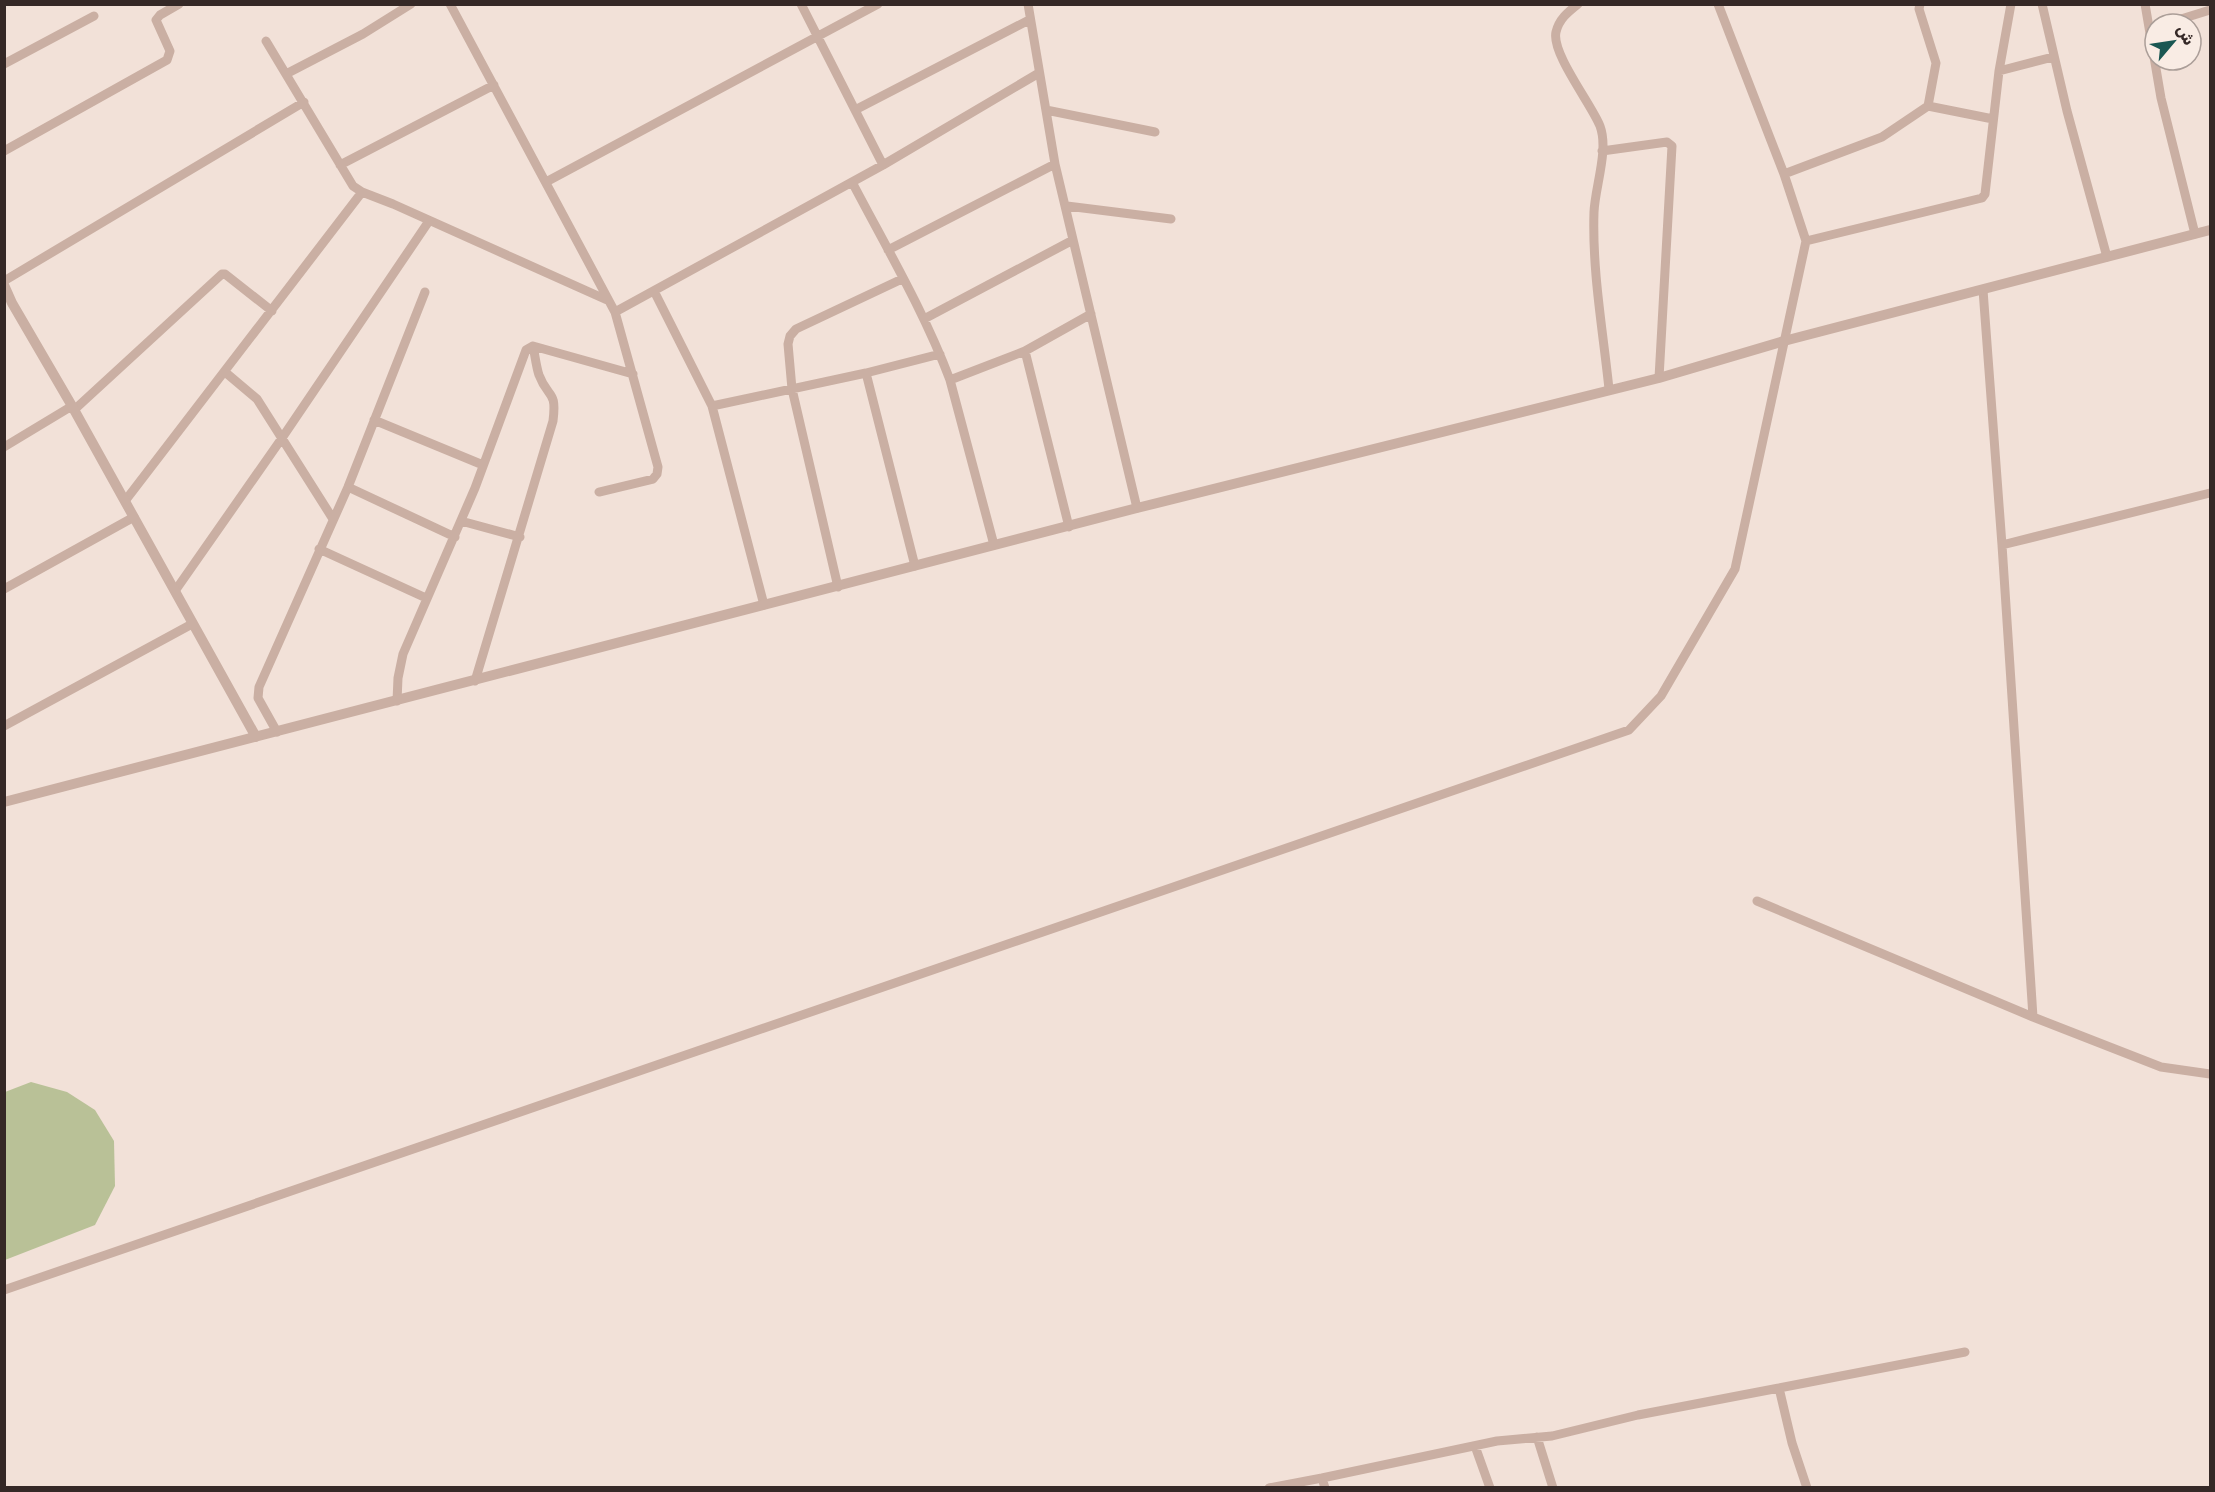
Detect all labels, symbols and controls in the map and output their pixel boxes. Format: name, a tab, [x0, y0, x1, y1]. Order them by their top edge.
north arrow	[2143, 12, 2203, 72]
text: ش	[2172, 21, 2199, 48]

